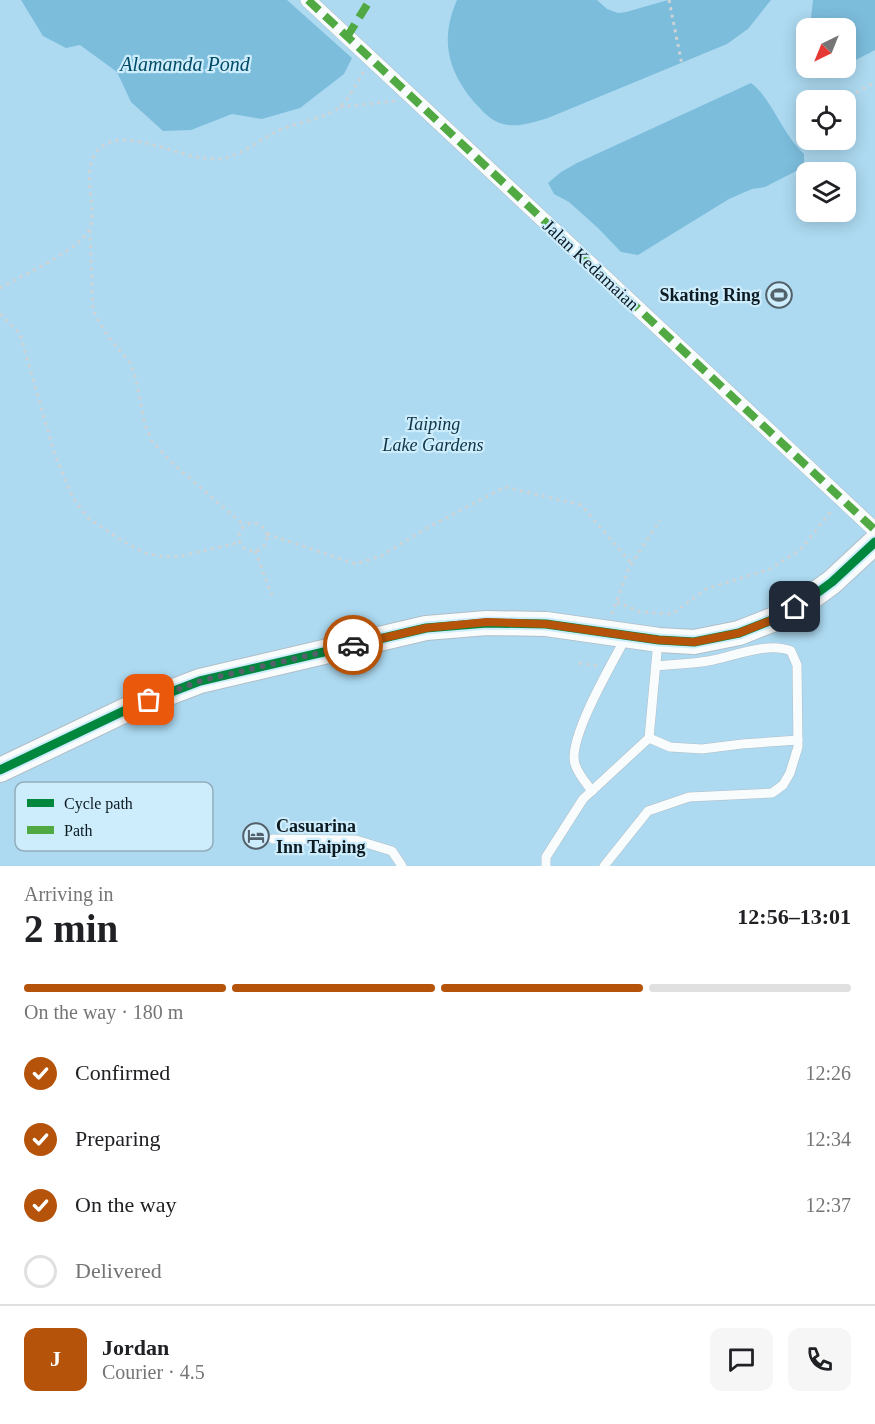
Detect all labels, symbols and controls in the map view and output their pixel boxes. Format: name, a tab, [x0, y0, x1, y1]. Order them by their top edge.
north arrow	[796, 18, 856, 78]
map controls	[796, 18, 856, 222]
water label: Alamanda Pond	[118, 53, 251, 75]
button: locate	[796, 90, 856, 150]
button: layers	[796, 162, 856, 222]
street label: Jalan Kedamaian	[539, 216, 643, 314]
sports icon: Skating Ring	[764, 280, 794, 310]
place label: Skating Ring	[659, 285, 760, 305]
park label: Taiping Lake Gardens	[382, 414, 483, 455]
pin	[769, 581, 820, 632]
icon: home	[778, 590, 811, 623]
courier	[323, 615, 383, 675]
icon: car	[337, 629, 370, 662]
pin	[123, 674, 174, 725]
icon: bag	[132, 683, 165, 716]
legend	[15, 782, 213, 851]
text: Cycle path	[64, 795, 133, 813]
place label: Casuarina Inn Taiping	[276, 816, 366, 857]
hotel icon: Casuarina Inn Taiping	[241, 821, 271, 851]
text: Path	[64, 822, 92, 839]
text: Arriving in	[24, 883, 113, 905]
text: 12:56–13:01	[737, 904, 851, 929]
text: 2 min	[24, 907, 118, 950]
text: On the way · 180 m	[24, 1001, 183, 1023]
icon: check	[24, 1057, 57, 1090]
text: Confirmed	[75, 1060, 170, 1085]
text: 12:26	[805, 1062, 851, 1084]
icon: check	[24, 1123, 57, 1156]
text: Preparing	[75, 1126, 161, 1151]
text: 12:34	[805, 1128, 851, 1150]
icon: check	[24, 1189, 57, 1222]
text: On the way	[75, 1192, 176, 1217]
text: 12:37	[805, 1194, 851, 1216]
text: Delivered	[75, 1258, 162, 1283]
button: chat	[710, 1328, 773, 1391]
button: phone	[788, 1328, 851, 1391]
text: Jordan	[102, 1335, 169, 1360]
text: J	[50, 1346, 61, 1371]
text: Courier · 4.5	[102, 1361, 205, 1383]

